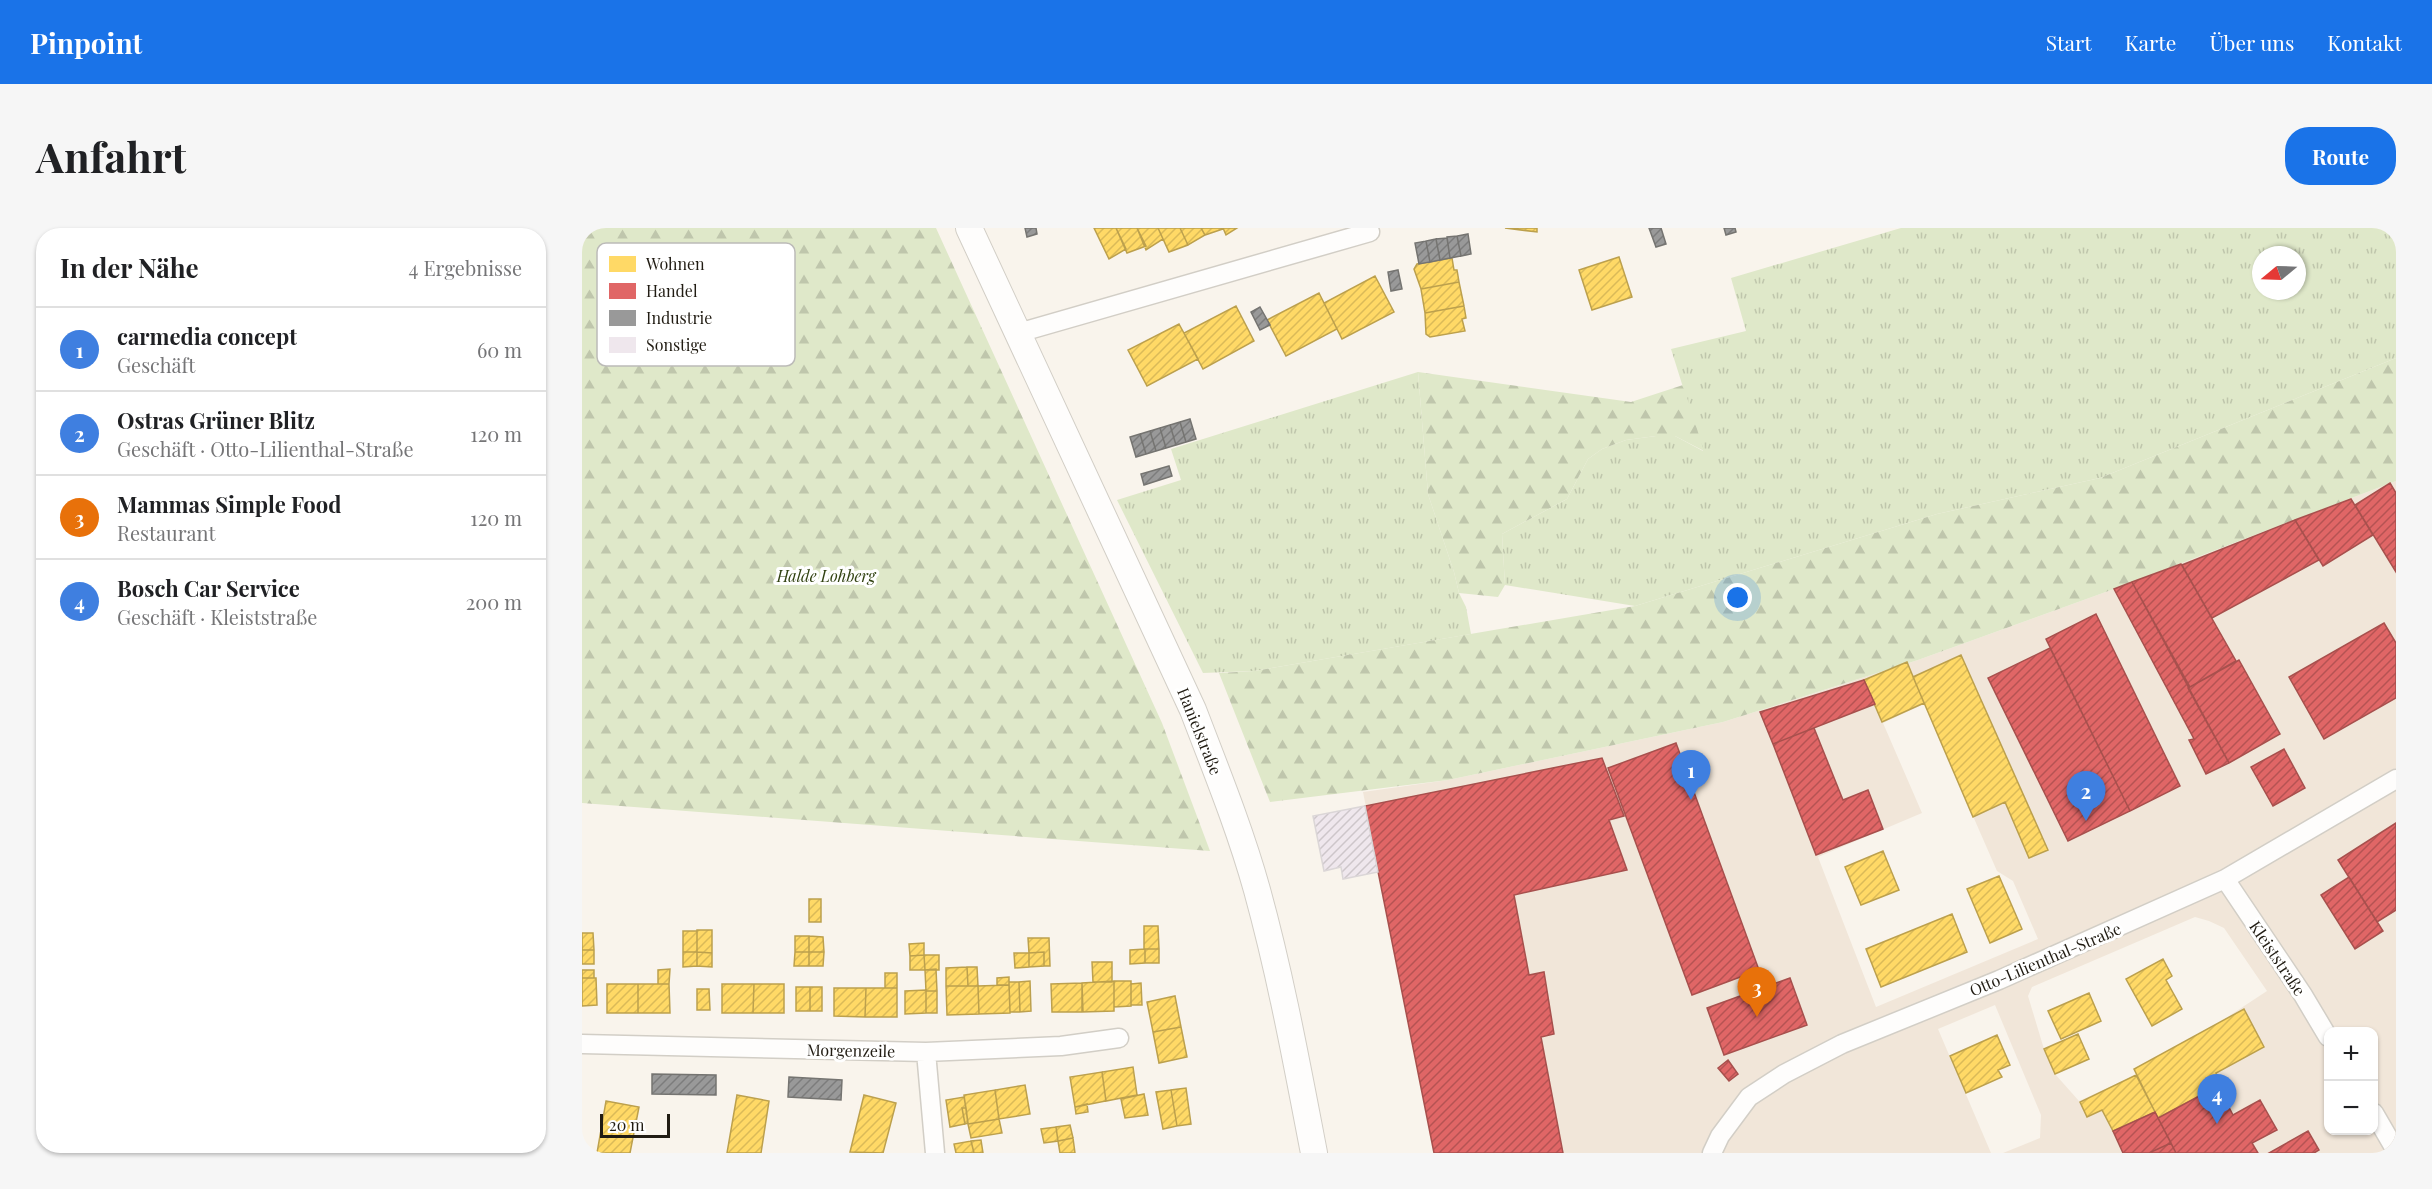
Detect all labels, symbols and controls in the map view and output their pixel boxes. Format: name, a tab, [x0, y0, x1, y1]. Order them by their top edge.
text: Pinpoint	[30, 24, 142, 61]
text: Start	[2046, 28, 2092, 56]
text: Karte	[2125, 28, 2176, 56]
text: Über uns	[2209, 28, 2294, 56]
text: Kontakt	[2327, 28, 2402, 56]
button: Route	[2285, 127, 2396, 185]
text: Anfahrt	[36, 128, 186, 184]
legend	[597, 243, 795, 366]
north arrow	[2252, 246, 2306, 300]
text: In der Nähe	[60, 250, 199, 285]
text: Wohnen	[645, 253, 705, 274]
text: 4 Ergebnisse	[409, 254, 522, 281]
text: Handel	[646, 280, 698, 301]
text: Industrie	[646, 307, 712, 328]
text: carmedia concept	[117, 321, 297, 351]
text: Sonstige	[646, 334, 707, 355]
text: 1	[76, 336, 83, 363]
text: 60 m	[477, 336, 522, 363]
text: Geschäft	[117, 351, 195, 378]
text: Ostras Grüner Blitz	[117, 405, 315, 435]
text: 2	[74, 420, 85, 447]
text: 120 m	[470, 420, 522, 447]
text: Geschäft · Otto-Lilienthal-Straße	[117, 435, 414, 462]
text: Mammas Simple Food	[117, 489, 341, 519]
text: 3	[75, 504, 84, 531]
text: 120 m	[470, 504, 522, 531]
text: Restaurant	[117, 519, 216, 546]
park label: Halde Lohberg	[776, 565, 877, 586]
text: Bosch Car Service	[117, 573, 300, 603]
your location	[1723, 583, 1752, 612]
text: 4	[74, 588, 85, 615]
text: 200 m	[466, 588, 522, 615]
text: Geschäft · Kleiststraße	[117, 603, 317, 630]
street label: Hanielstraße	[1173, 684, 1227, 778]
pin: 1	[1672, 750, 1710, 800]
pin: 2	[2066, 772, 2106, 821]
street label: Kleiststraße	[2245, 917, 2311, 999]
street label: Otto-Lilienthal-Straße	[1966, 918, 2124, 1000]
pin: 3	[1738, 968, 1776, 1017]
map controls	[2324, 1027, 2378, 1135]
button: +	[2324, 1027, 2378, 1081]
street label: Morgenzeile	[807, 1039, 895, 1061]
pin: 4	[2198, 1074, 2236, 1124]
button: −	[2324, 1081, 2378, 1135]
scale bar	[600, 1111, 670, 1138]
text: 20 m	[609, 1114, 644, 1135]

